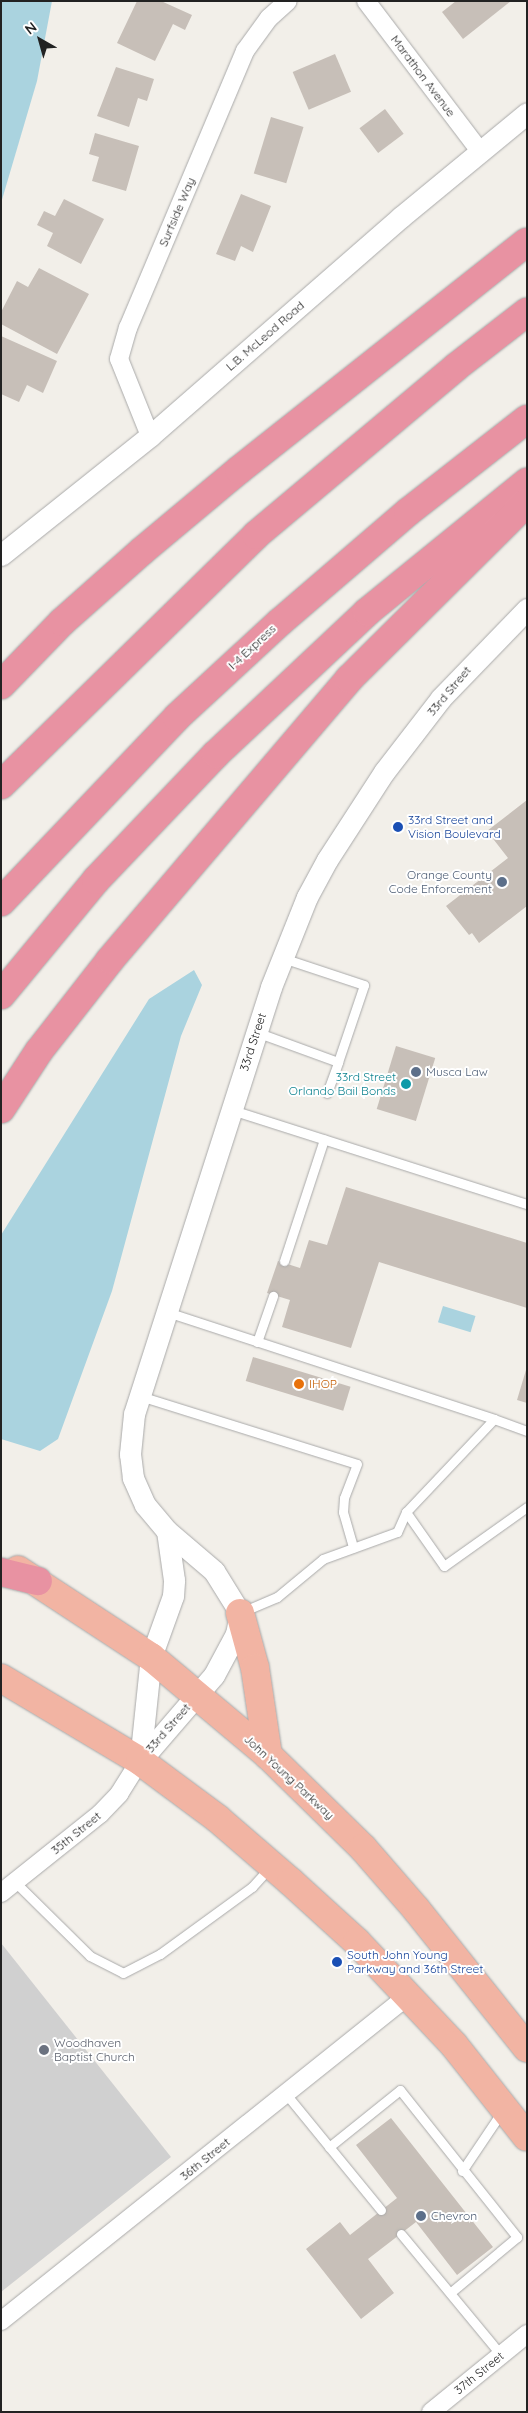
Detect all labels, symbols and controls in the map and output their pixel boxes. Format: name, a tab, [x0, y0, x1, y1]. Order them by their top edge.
north arrow	[15, 15, 65, 65]
text: N	[21, 18, 40, 38]
street label: Marathon Avenue	[388, 32, 458, 120]
street label: Surfside Way	[156, 175, 198, 249]
street label: L.B. McLeod Road	[223, 298, 307, 374]
street label: I-4 Express	[225, 621, 279, 673]
street label: 33rd Street	[424, 663, 474, 719]
place label: 33rd Street and Vision Boulevard	[408, 813, 501, 841]
marker: 33rd Street and Vision Boulevard	[392, 821, 404, 833]
place label: Orange County Code Enforcement	[389, 868, 492, 896]
marker: Orange County Code Enforcement	[496, 876, 508, 888]
street label: 33rd Street	[237, 1011, 269, 1073]
place label: Musca Law	[426, 1065, 488, 1079]
marker: Musca Law	[410, 1066, 422, 1078]
place label: 33rd Street Orlando Bail Bonds	[289, 1070, 396, 1098]
marker: 33rd Street Orlando Bail Bonds	[400, 1078, 412, 1090]
place label: IHOP	[309, 1377, 337, 1391]
marker: IHOP	[293, 1378, 305, 1390]
street label: 33rd Street	[143, 1701, 193, 1755]
street label: John Young Parkway	[241, 1732, 337, 1822]
street label: 35th Street	[48, 1809, 104, 1857]
place label: South John Young Parkway and 36th Street	[347, 1948, 483, 1976]
marker: South John Young Parkway and 36th Street	[331, 1956, 343, 1968]
place label: Woodhaven Baptist Church	[54, 2036, 135, 2064]
marker: Woodhaven Baptist Church	[38, 2044, 50, 2056]
street label: 36th Street	[177, 2135, 233, 2183]
place label: Chevron	[431, 2209, 477, 2223]
marker: Chevron	[415, 2210, 427, 2222]
street label: 37th Street	[451, 2349, 507, 2397]

